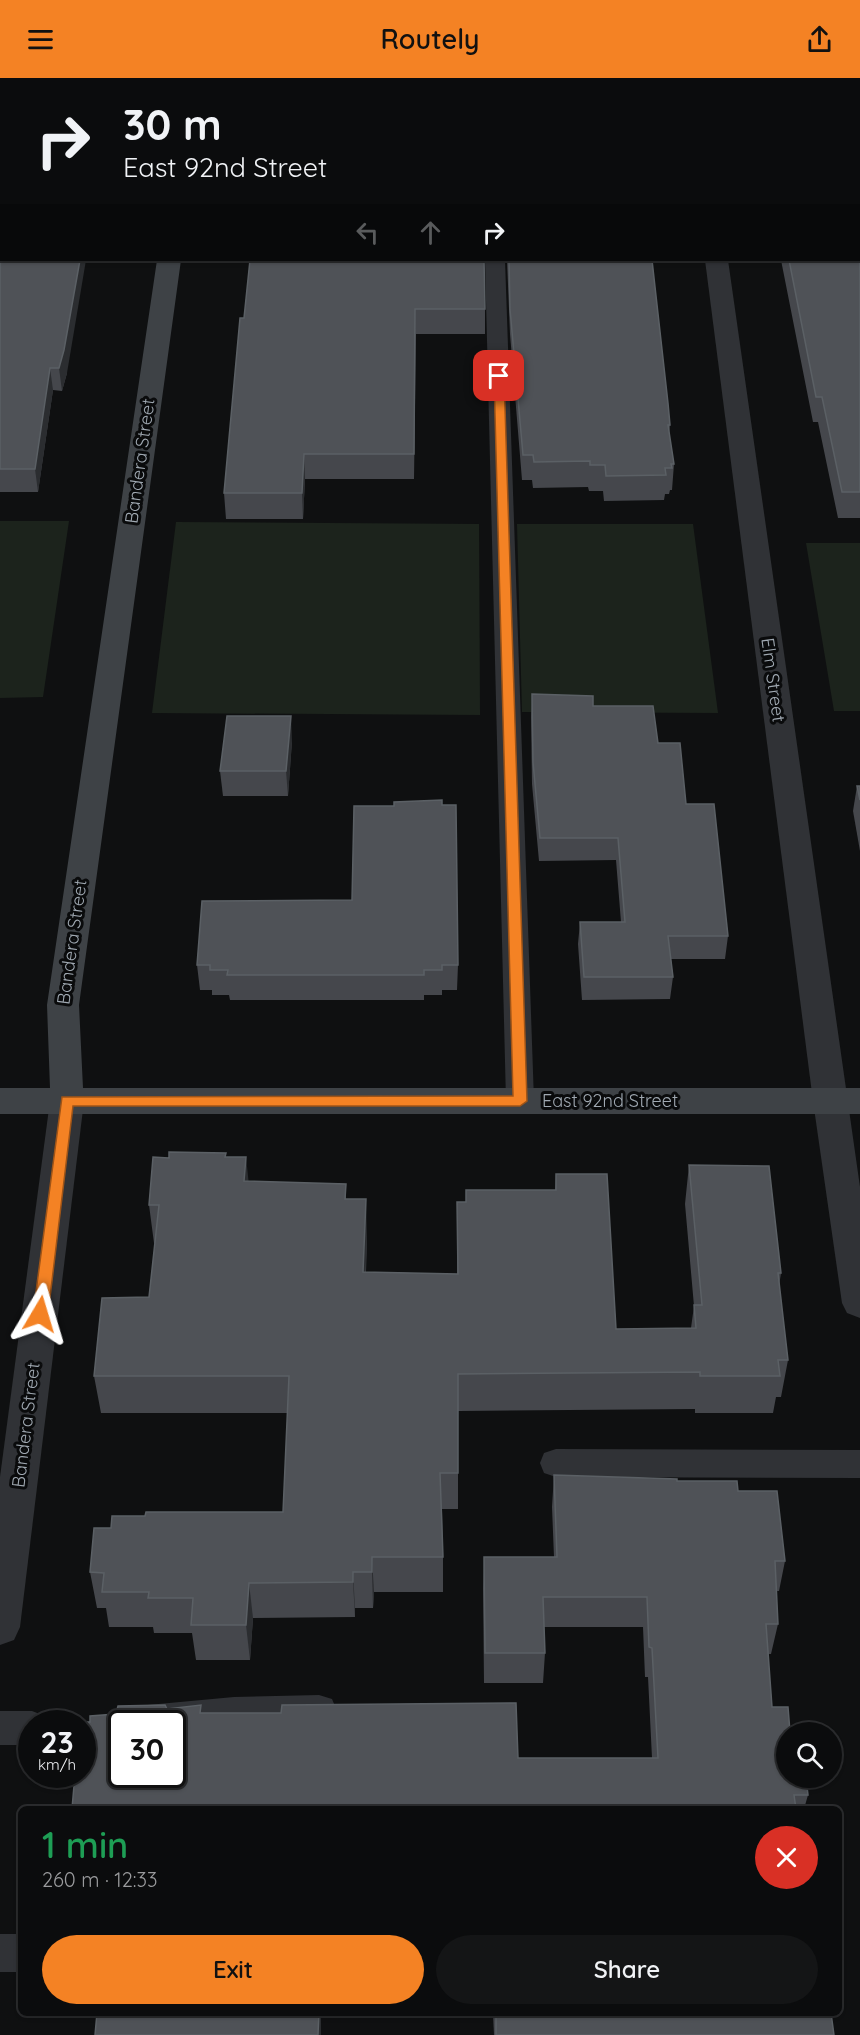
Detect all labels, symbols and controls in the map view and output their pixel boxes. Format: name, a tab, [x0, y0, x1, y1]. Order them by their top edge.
text: Routely	[381, 22, 479, 56]
icon: menu	[24, 23, 57, 56]
icon: share	[803, 23, 836, 56]
text: 30 m	[123, 98, 222, 151]
icon: right	[24, 102, 102, 180]
text: East 92nd Street	[123, 150, 327, 184]
icon: left	[351, 216, 384, 249]
icon: ahead	[414, 216, 447, 249]
icon: right	[477, 216, 510, 249]
pin	[473, 350, 524, 401]
icon: arrive	[482, 359, 515, 392]
street label: Bandera Street	[119, 397, 160, 525]
street label: Elm Street	[756, 636, 791, 724]
street label: Bandera Street	[51, 878, 92, 1006]
street label: East 92nd Street	[542, 1089, 678, 1112]
position arrow	[8, 1282, 72, 1346]
street label: Bandera Street	[6, 1361, 45, 1489]
speed limit sign: 30	[108, 1710, 186, 1788]
map controls	[776, 1722, 842, 1788]
button: search	[776, 1722, 842, 1788]
text: 23	[40, 1723, 74, 1761]
text: km/h	[38, 1755, 76, 1774]
text: 1 min	[42, 1822, 128, 1867]
button: close	[755, 1826, 818, 1889]
text: 260 m · 12:33	[42, 1867, 157, 1892]
button: Exit	[42, 1935, 424, 2004]
button: Share	[436, 1935, 818, 2004]

